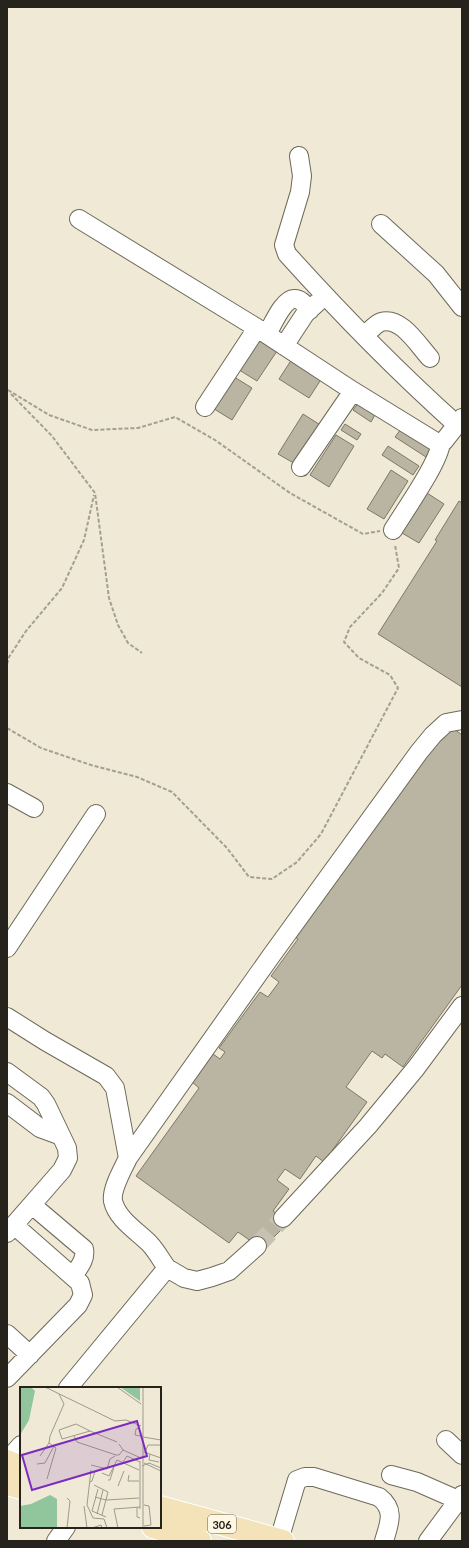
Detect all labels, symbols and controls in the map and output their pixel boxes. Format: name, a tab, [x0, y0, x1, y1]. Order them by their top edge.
inset map	[20, 1387, 161, 1528]
road number: 306	[208, 1515, 236, 1533]

